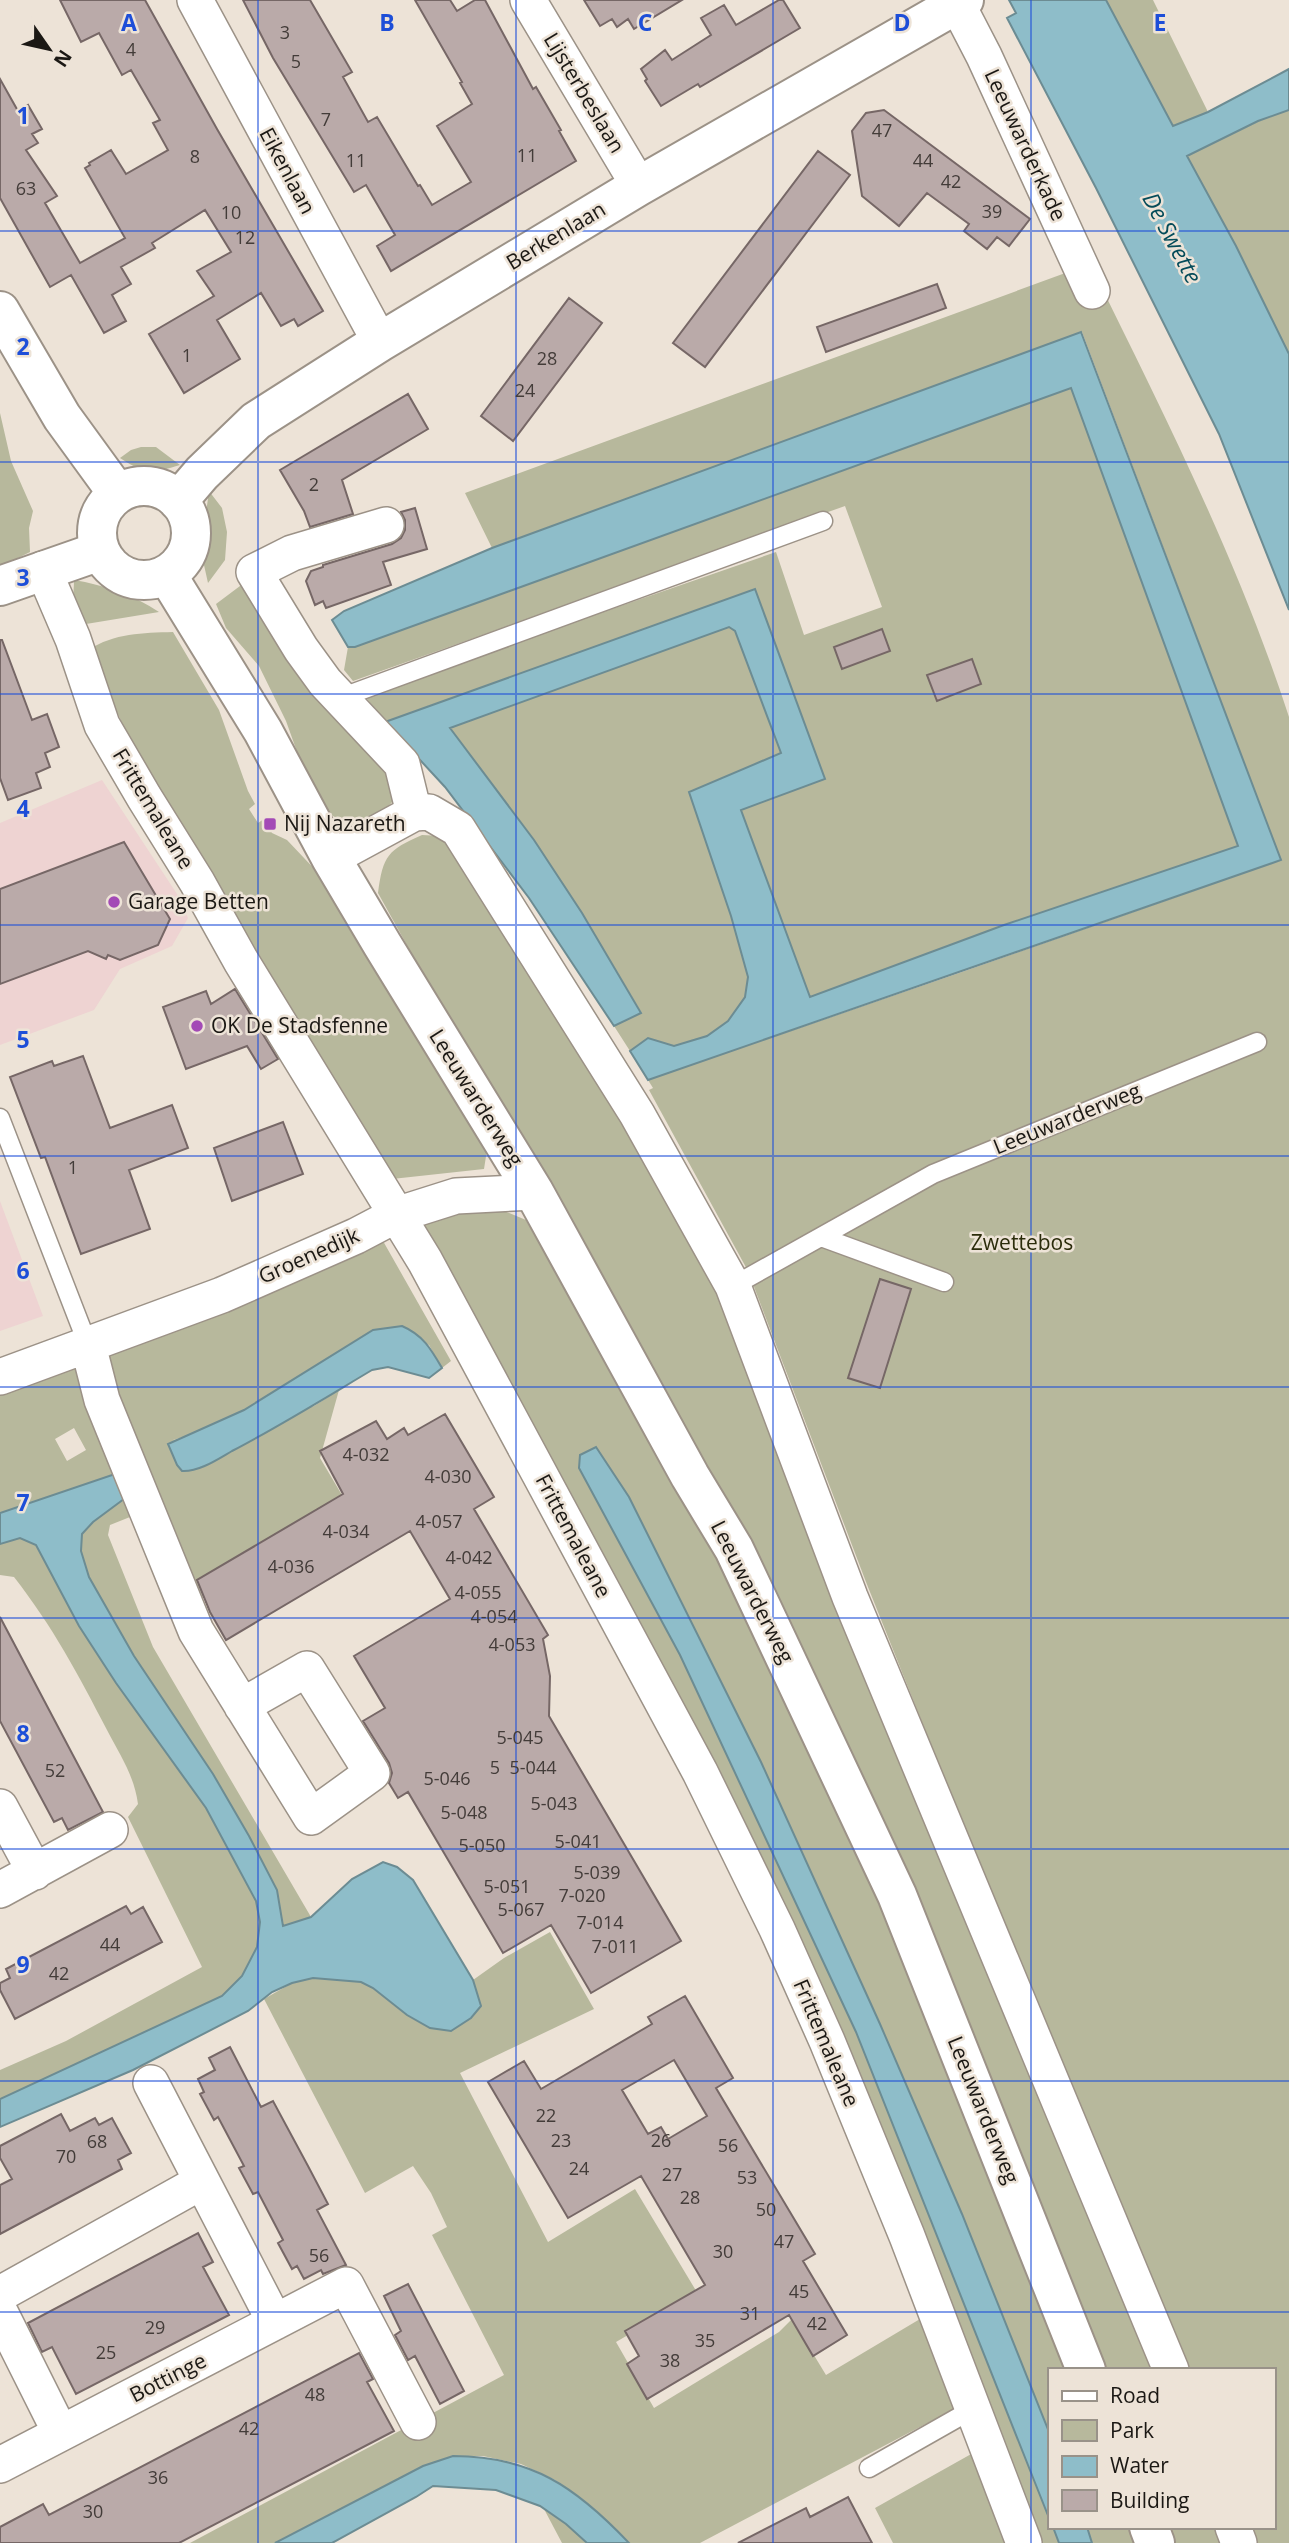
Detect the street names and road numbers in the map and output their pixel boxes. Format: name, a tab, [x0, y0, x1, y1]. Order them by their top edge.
street label: Lijsterbeslaan	[538, 27, 632, 158]
street label: Leeuwarderkade	[978, 64, 1073, 225]
street label: Eikenlaan	[253, 122, 322, 219]
street label: Berkenlaan	[501, 195, 610, 276]
street label: Frittemaleane	[107, 743, 201, 874]
street label: Leeuwarderweg	[423, 1024, 530, 1171]
street label: Leeuwarderweg	[989, 1076, 1144, 1160]
street label: Groenedijk	[254, 1220, 363, 1290]
street label: Frittemaleane	[530, 1469, 618, 1602]
street label: Leeuwarderweg	[705, 1515, 801, 1668]
street label: Frittemaleane	[787, 1975, 866, 2111]
street label: Leeuwarderweg	[942, 2032, 1026, 2187]
street label: Bottinge	[124, 2346, 211, 2408]

